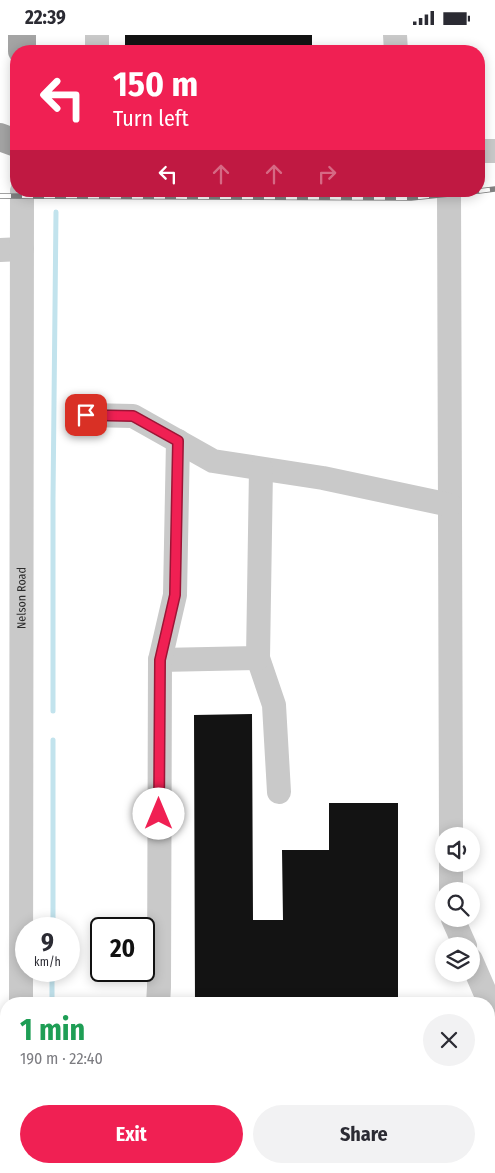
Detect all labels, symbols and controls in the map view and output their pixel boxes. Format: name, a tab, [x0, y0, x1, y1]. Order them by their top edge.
text: 22:39	[25, 6, 66, 29]
text: 150 m	[113, 63, 198, 105]
icon: left	[30, 65, 95, 130]
text: Turn left	[113, 105, 189, 132]
icon: left	[154, 160, 182, 188]
icon: ahead	[207, 160, 235, 188]
icon: ahead	[260, 160, 288, 188]
icon: right	[313, 160, 341, 188]
pin	[65, 394, 107, 436]
icon: arrive	[72, 401, 100, 429]
street label: Nelson Road	[14, 567, 29, 629]
position arrow	[132, 787, 184, 839]
map controls	[435, 827, 480, 982]
button: sound	[435, 827, 480, 872]
button: search	[435, 882, 480, 927]
speed limit sign: 20	[90, 917, 155, 982]
text: 9	[41, 928, 54, 958]
button: layers	[435, 937, 480, 982]
text: km/h	[34, 955, 61, 969]
text: 1 min	[20, 1012, 85, 1048]
button: close	[423, 1014, 475, 1066]
text: 190 m · 22:40	[20, 1049, 103, 1068]
button: Exit	[20, 1105, 243, 1163]
button: Share	[253, 1105, 475, 1163]

